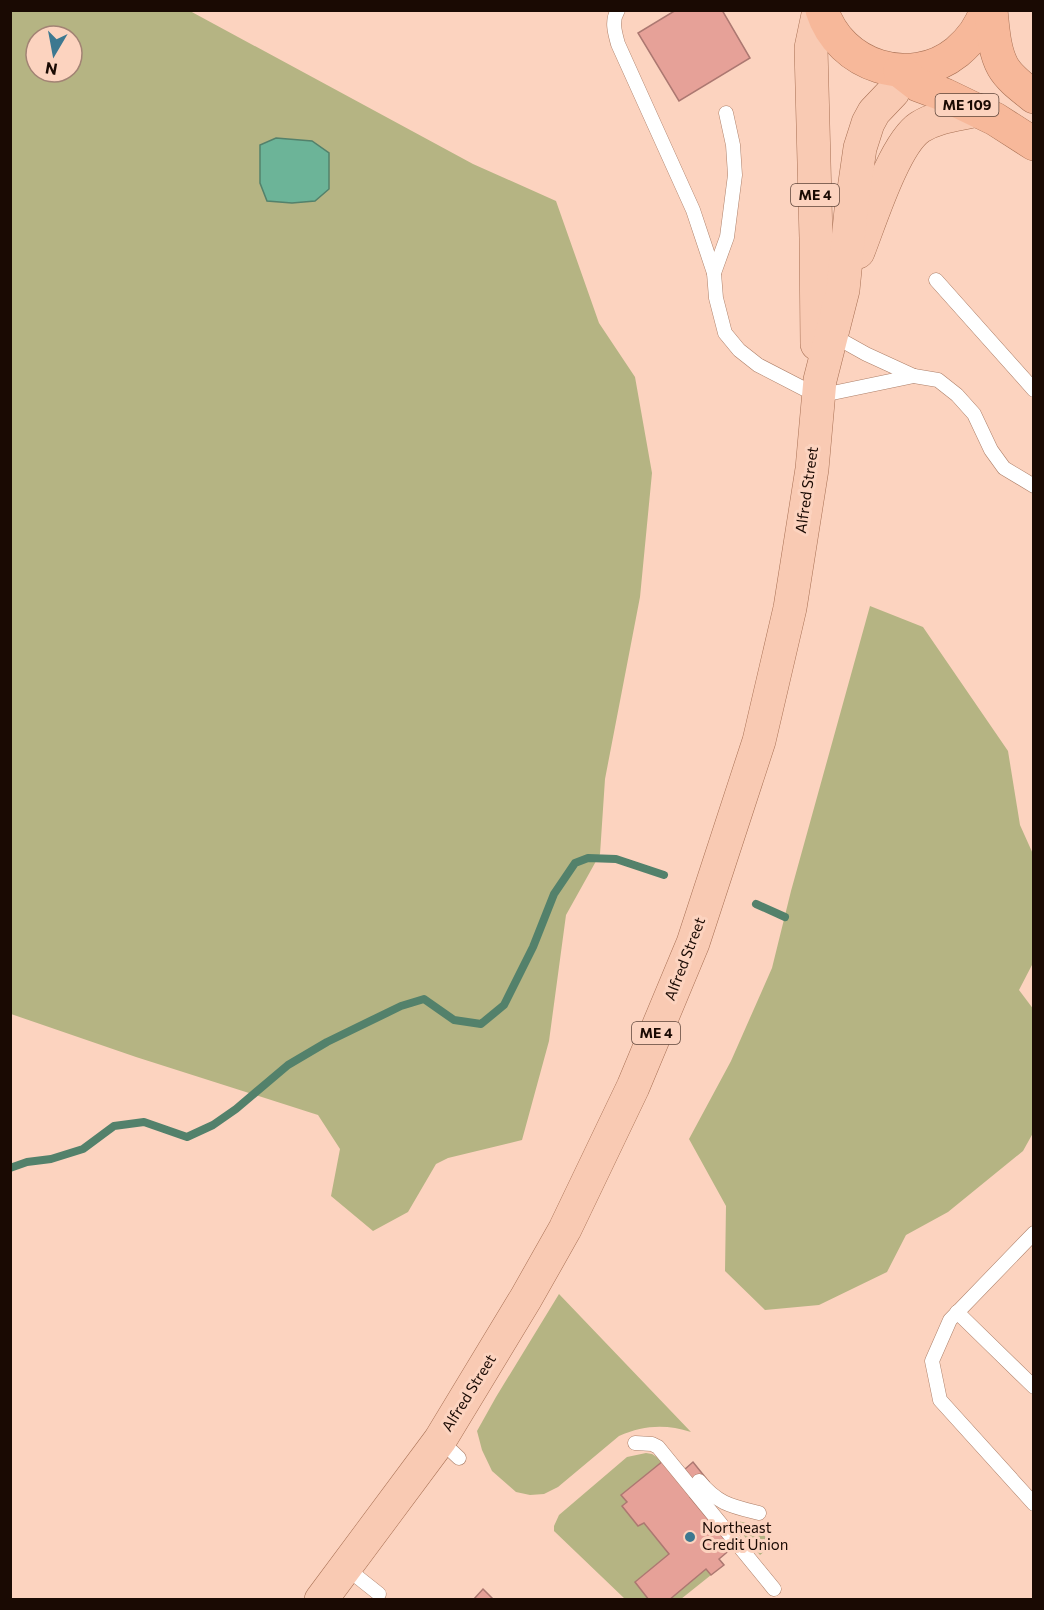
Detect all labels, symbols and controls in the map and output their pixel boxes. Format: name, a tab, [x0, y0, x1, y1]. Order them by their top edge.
north arrow	[24, 24, 84, 84]
text: N	[44, 59, 59, 80]
road number: ME 109	[936, 94, 998, 116]
road number: ME 4	[791, 184, 839, 206]
street label: Alfred Street	[791, 445, 821, 535]
street label: Alfred Street	[660, 914, 708, 1003]
road number: ME 4	[632, 1022, 680, 1044]
street label: Alfred Street	[437, 1351, 499, 1434]
place label: Northeast Credit Union	[702, 1518, 788, 1553]
marker: Northeast Credit Union	[683, 1530, 697, 1544]

